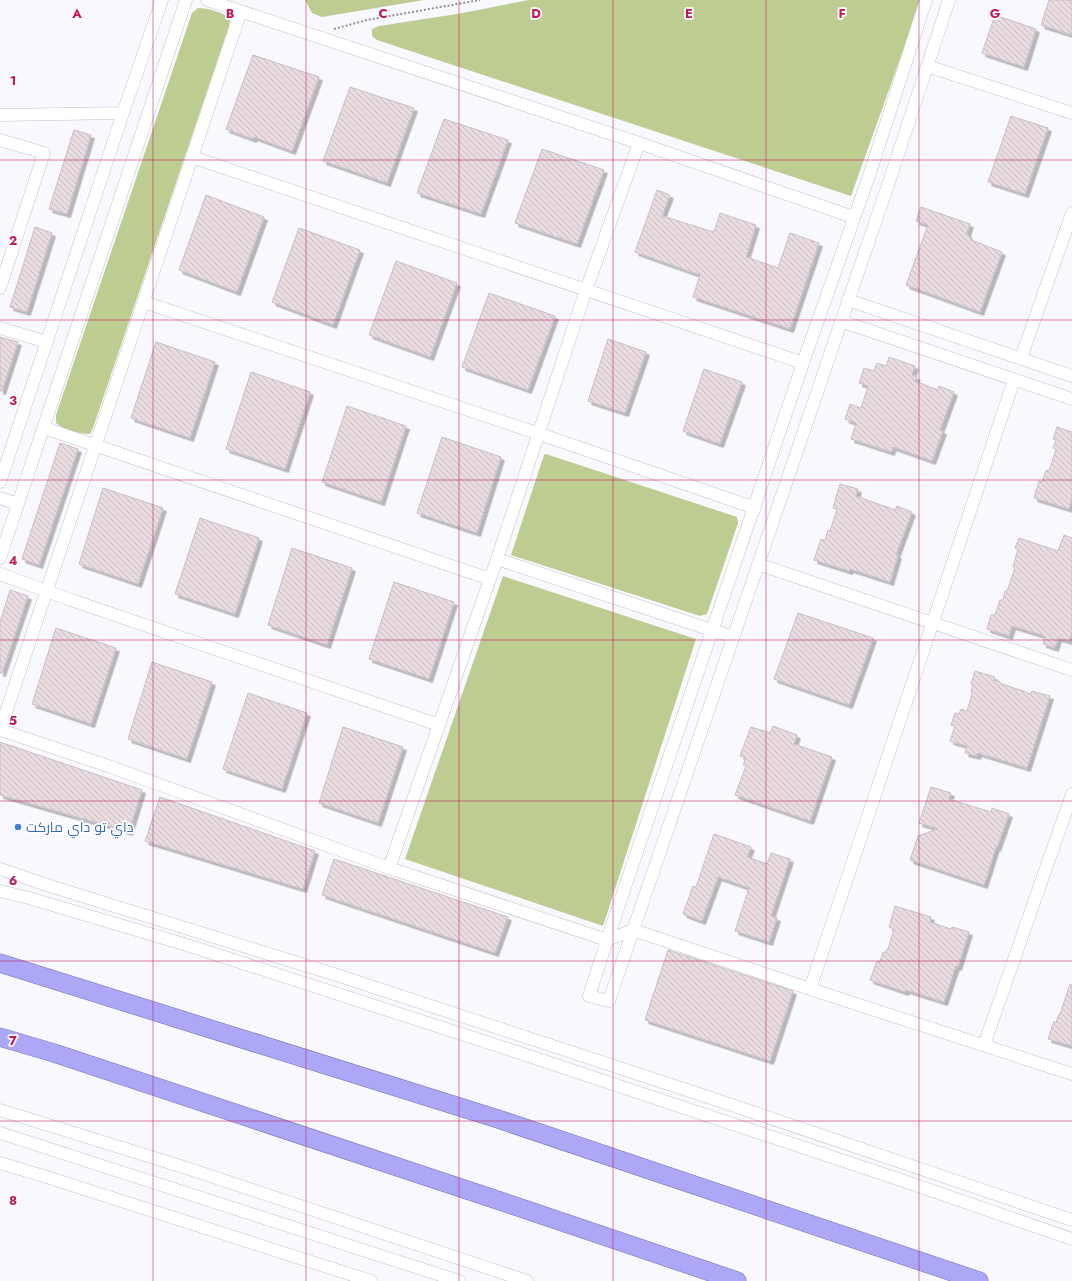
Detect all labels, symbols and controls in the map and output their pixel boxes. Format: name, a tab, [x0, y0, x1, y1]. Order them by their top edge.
text: A	[71, 4, 82, 23]
text: B	[226, 4, 235, 23]
text: C	[378, 4, 388, 23]
text: D	[531, 4, 541, 23]
text: E	[685, 4, 693, 23]
text: F	[838, 4, 846, 23]
text: G	[990, 4, 1001, 23]
text: 1	[10, 71, 16, 90]
text: 2	[9, 231, 17, 250]
text: 3	[9, 391, 17, 410]
text: 4	[8, 551, 18, 570]
text: 5	[9, 711, 17, 730]
place label: داي تو داي ماركت	[26, 817, 134, 839]
marker: داي تو داي ماركت	[13, 822, 23, 832]
text: 6	[9, 871, 18, 890]
text: 7	[9, 1031, 17, 1050]
text: 8	[9, 1191, 17, 1210]

